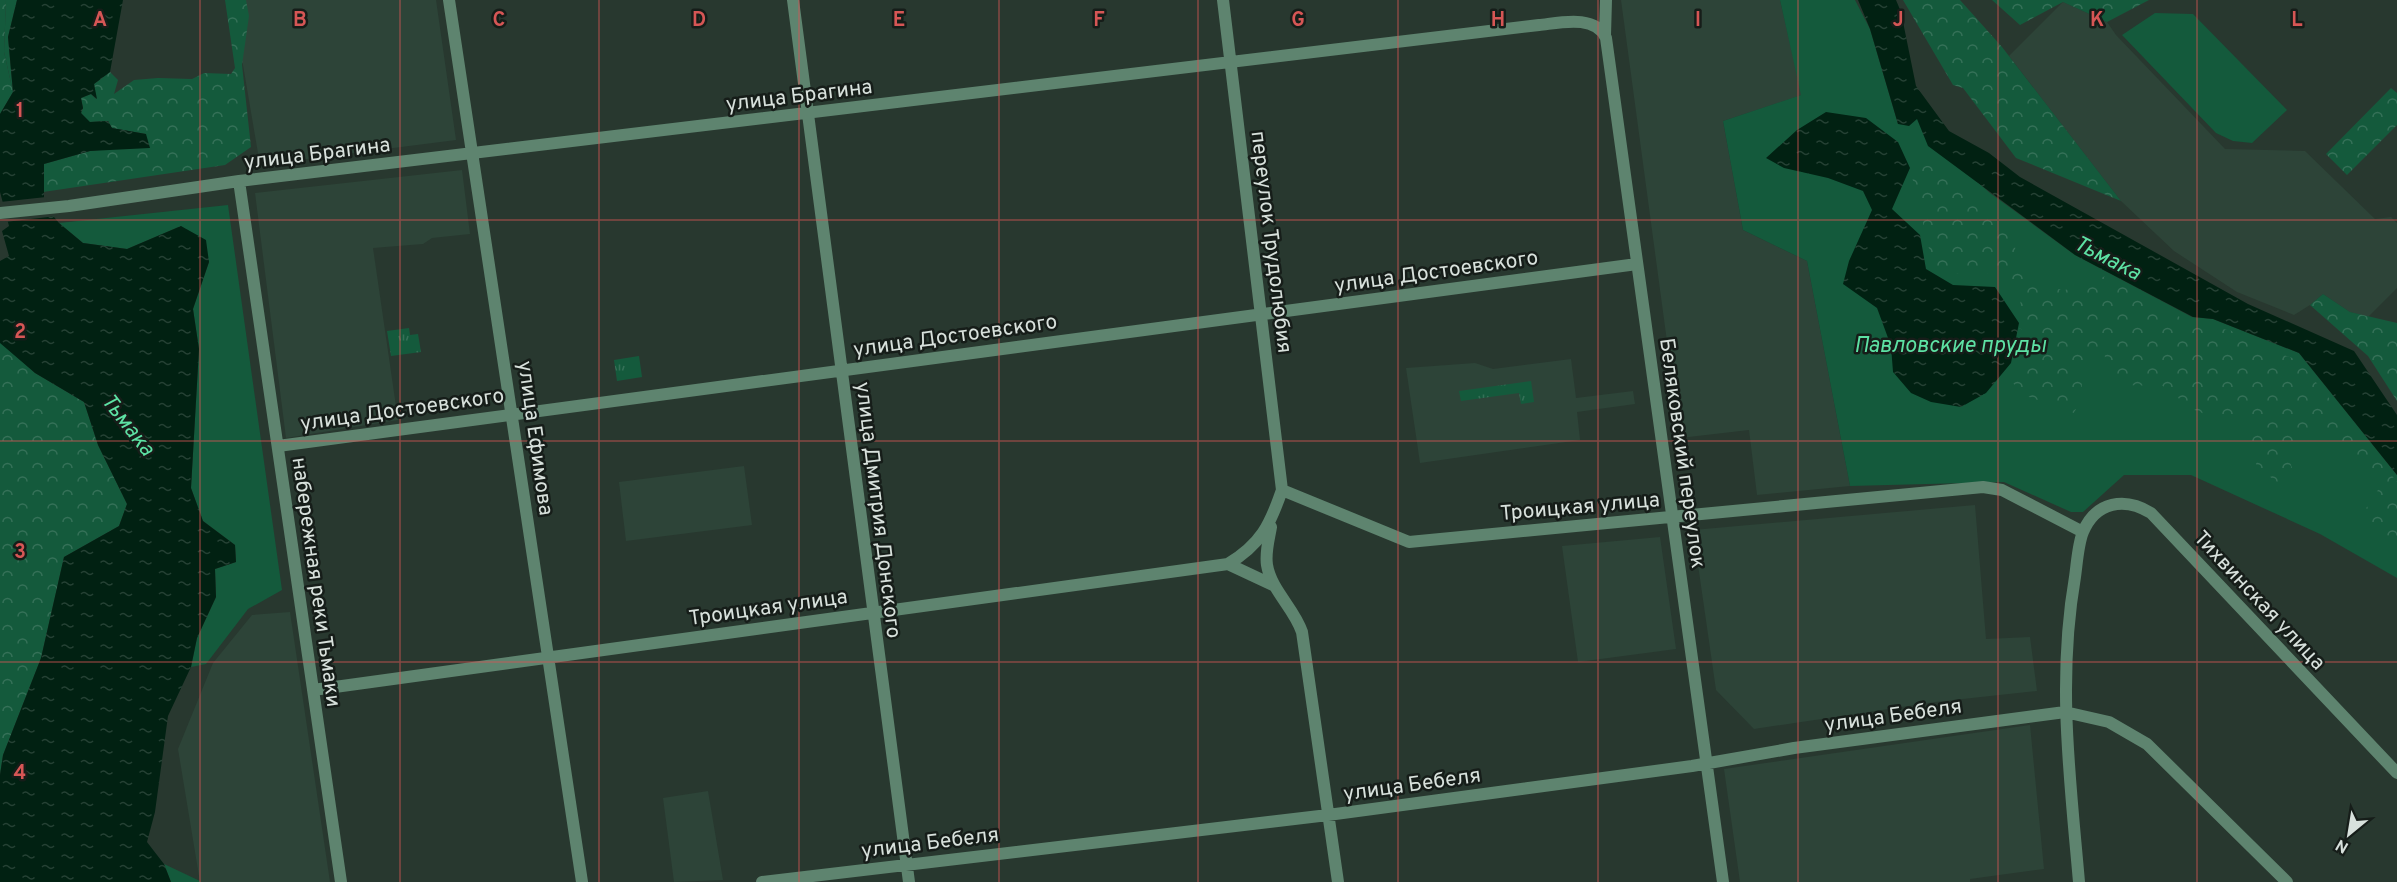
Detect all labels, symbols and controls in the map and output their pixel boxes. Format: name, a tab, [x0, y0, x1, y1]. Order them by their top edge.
text: A	[93, 8, 107, 34]
text: B	[293, 8, 307, 34]
text: C	[493, 8, 505, 34]
text: D	[692, 8, 706, 34]
text: E	[893, 8, 905, 34]
text: F	[1093, 8, 1105, 34]
text: G	[1291, 8, 1305, 34]
text: H	[1491, 8, 1505, 34]
text: I	[1695, 8, 1701, 34]
text: J	[1892, 8, 1904, 34]
text: K	[2090, 8, 2104, 34]
text: L	[2291, 8, 2303, 34]
street label: улица Брагина	[724, 74, 874, 119]
text: 1	[16, 99, 24, 125]
street label: переулок Трудолюбия	[1243, 129, 1298, 355]
street label: улица Брагина	[242, 132, 392, 177]
water label: Тьмака	[2069, 231, 2146, 288]
street label: улица Достоевского	[1333, 245, 1540, 300]
street label: улица Достоевского	[852, 309, 1059, 364]
text: 2	[14, 320, 26, 346]
water label: Павловские пруды	[1854, 333, 2046, 360]
street label: Беляковский переулок	[1652, 336, 1711, 570]
street label: улица Ефимова	[510, 359, 559, 517]
street label: улица Дмитрия Донского	[848, 380, 907, 640]
street label: улица Достоевского	[299, 383, 506, 438]
water label: Тьмака	[94, 389, 160, 463]
street label: набережная реки Тьмаки	[285, 456, 346, 709]
street label: Троицкая улица	[1499, 487, 1661, 528]
street label: Тихвинская улица	[2187, 526, 2331, 677]
text: 3	[14, 540, 26, 566]
street label: Троицкая улица	[687, 584, 849, 633]
street label: улица Бебеля	[1823, 693, 1964, 740]
text: 4	[14, 761, 26, 787]
street label: улица Бебеля	[1342, 762, 1483, 809]
north arrow	[2319, 804, 2379, 864]
street label: улица Бебеля	[860, 822, 1001, 865]
text: N	[2333, 834, 2352, 857]

